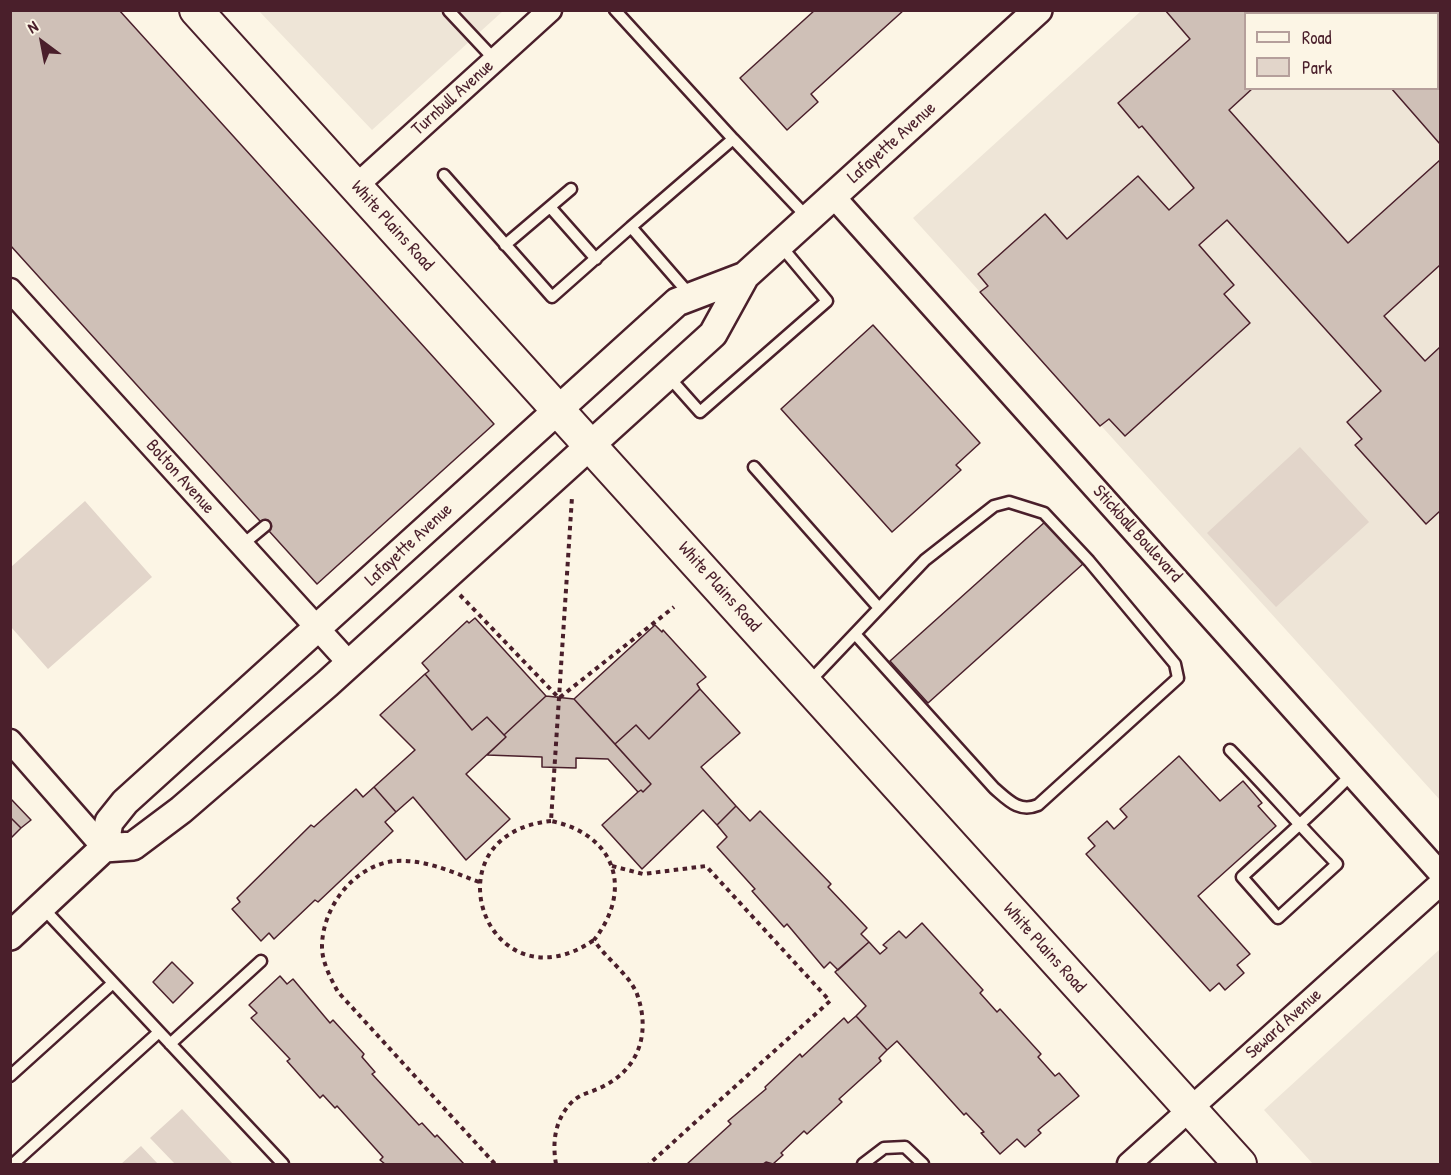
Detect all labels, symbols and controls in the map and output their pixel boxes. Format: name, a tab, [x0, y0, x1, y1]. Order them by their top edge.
north arrow	[12, 12, 72, 72]
legend	[1244, 12, 1439, 90]
text: N	[23, 15, 42, 38]
text: Road	[1302, 25, 1332, 50]
text: Park	[1302, 55, 1332, 80]
street label: Turnbull Avenue	[408, 56, 498, 140]
street label: Lafayette Avenue	[843, 98, 941, 188]
street label: White Plains Road	[346, 177, 438, 275]
street label: Bolton Avenue	[141, 435, 219, 519]
street label: Stickball Boulevard	[1088, 481, 1186, 587]
street label: Lafayette Avenue	[361, 499, 457, 591]
street label: White Plains Road	[673, 538, 765, 636]
street label: White Plains Road	[998, 899, 1090, 997]
street label: Seward Avenue	[1242, 984, 1326, 1064]

